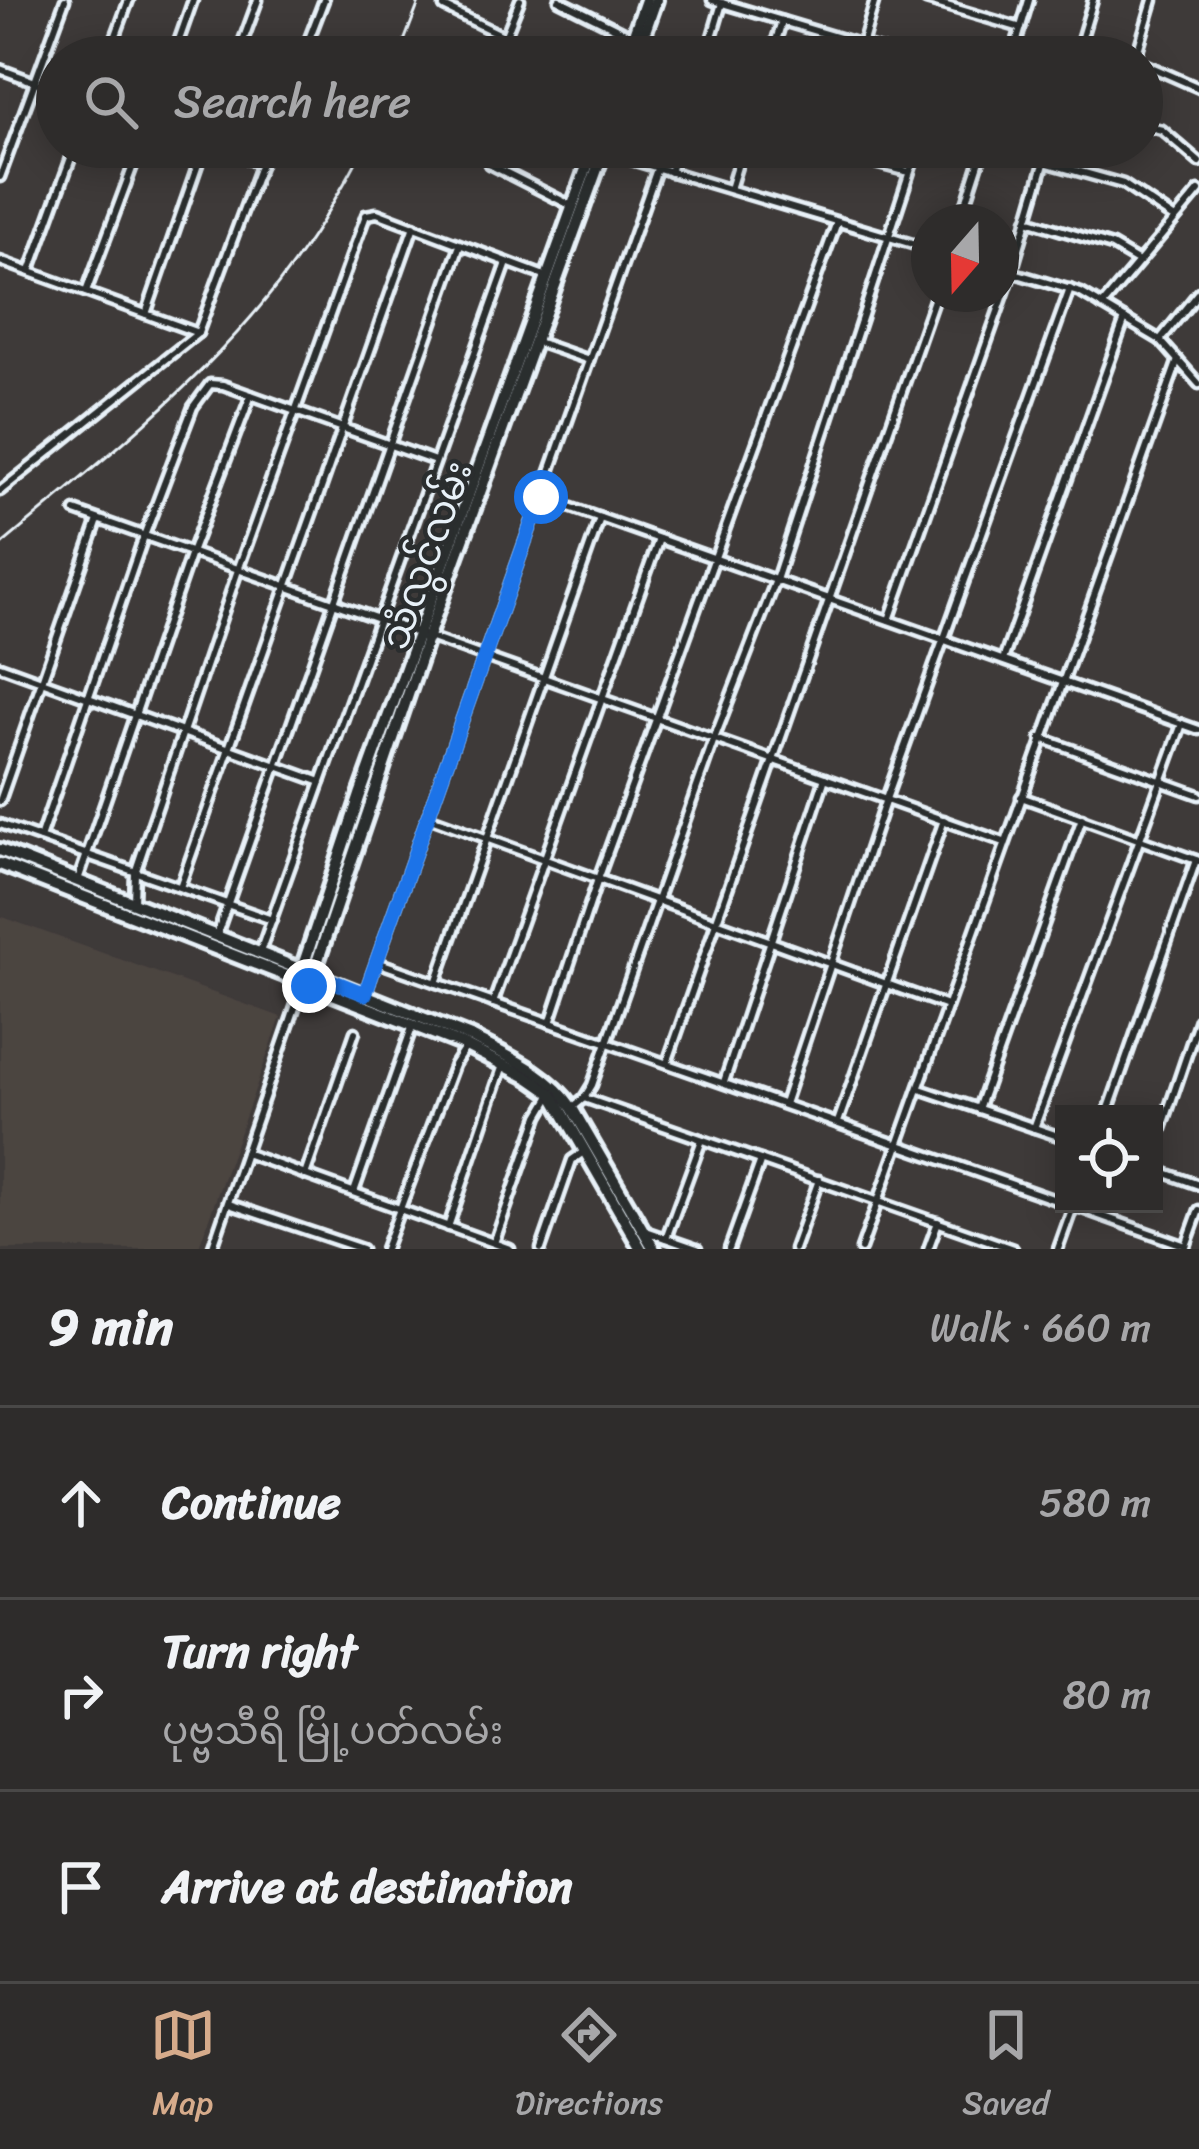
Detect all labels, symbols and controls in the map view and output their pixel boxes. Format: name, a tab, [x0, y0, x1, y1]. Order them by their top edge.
search box	[36, 36, 1163, 168]
text: Search here	[174, 62, 411, 142]
icon: search	[78, 69, 144, 135]
north arrow	[911, 204, 1019, 312]
street label: သံလွင်လမ်း	[360, 451, 492, 659]
route start	[514, 470, 568, 524]
route end	[282, 959, 336, 1013]
map controls	[1055, 1105, 1163, 1213]
button: locate	[1055, 1105, 1163, 1213]
text: 9 min	[48, 1282, 173, 1372]
text: Walk · 660 m	[930, 1293, 1151, 1362]
text: Continue	[162, 1463, 341, 1543]
text: 580 m	[1039, 1468, 1151, 1537]
icon: ahead	[48, 1470, 114, 1536]
text: Turn right	[162, 1612, 357, 1692]
text: 80 m	[1063, 1660, 1151, 1729]
icon: right	[48, 1662, 114, 1728]
text: ပုဗ္ဗသီရိ မြို့ပတ်လမ်း	[162, 1696, 503, 1765]
text: Arrive at destination	[162, 1847, 572, 1927]
icon: arrive	[48, 1854, 114, 1920]
tab: Map	[150, 2002, 216, 2132]
tab: Directions	[515, 2002, 663, 2132]
tab: Saved	[962, 2002, 1049, 2132]

